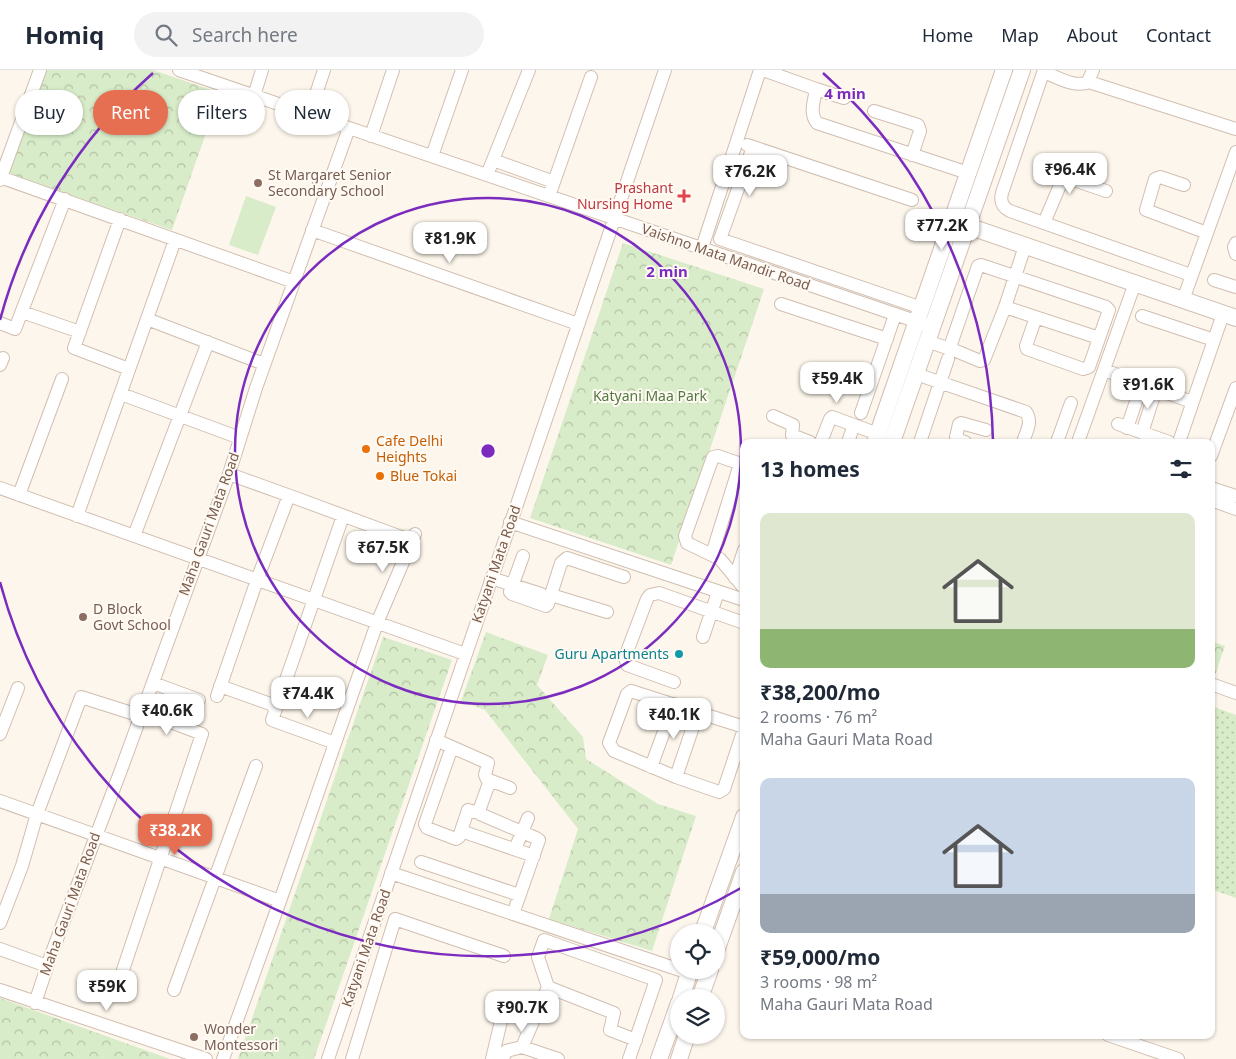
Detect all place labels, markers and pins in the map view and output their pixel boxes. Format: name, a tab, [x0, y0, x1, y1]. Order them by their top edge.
pin: ₹96.4K	[1029, 152, 1111, 195]
pin: ₹76.2K	[709, 154, 791, 197]
place label: St Margaret Senior Secondary School	[268, 165, 391, 200]
marker: St Margaret Senior Secondary School	[252, 177, 264, 189]
place label: Prashant Nursing Home	[577, 178, 673, 213]
marker: Prashant Nursing Home	[677, 189, 691, 203]
pin: ₹77.2K	[901, 208, 983, 251]
pin: ₹81.9K	[409, 222, 491, 264]
pin: ₹59.4K	[796, 362, 878, 404]
pin: ₹91.6K	[1107, 368, 1189, 410]
place label: Cafe Delhi Heights	[376, 431, 443, 466]
centre of rings	[479, 442, 497, 460]
marker: Cafe Delhi Heights	[360, 443, 372, 455]
place label: Blue Tokai	[390, 466, 457, 485]
marker: Blue Tokai	[374, 470, 386, 482]
pin: ₹67.5K	[342, 530, 424, 573]
place label: D Block Govt School	[93, 599, 171, 634]
marker: D Block Govt School	[77, 611, 89, 623]
place label: Guru Apartments	[554, 644, 669, 663]
marker: Guru Apartments	[673, 648, 685, 660]
pin: ₹74.4K	[267, 676, 349, 719]
pin: ₹40.6K	[126, 694, 208, 736]
pin: ₹40.1K	[633, 698, 715, 740]
pin: ₹38.2K	[134, 814, 216, 856]
pin: ₹59K	[77, 970, 137, 1012]
pin: ₹90.7K	[481, 990, 563, 1033]
place label: Wonder Montessori	[204, 1019, 278, 1054]
marker: Wonder Montessori	[188, 1031, 200, 1043]

